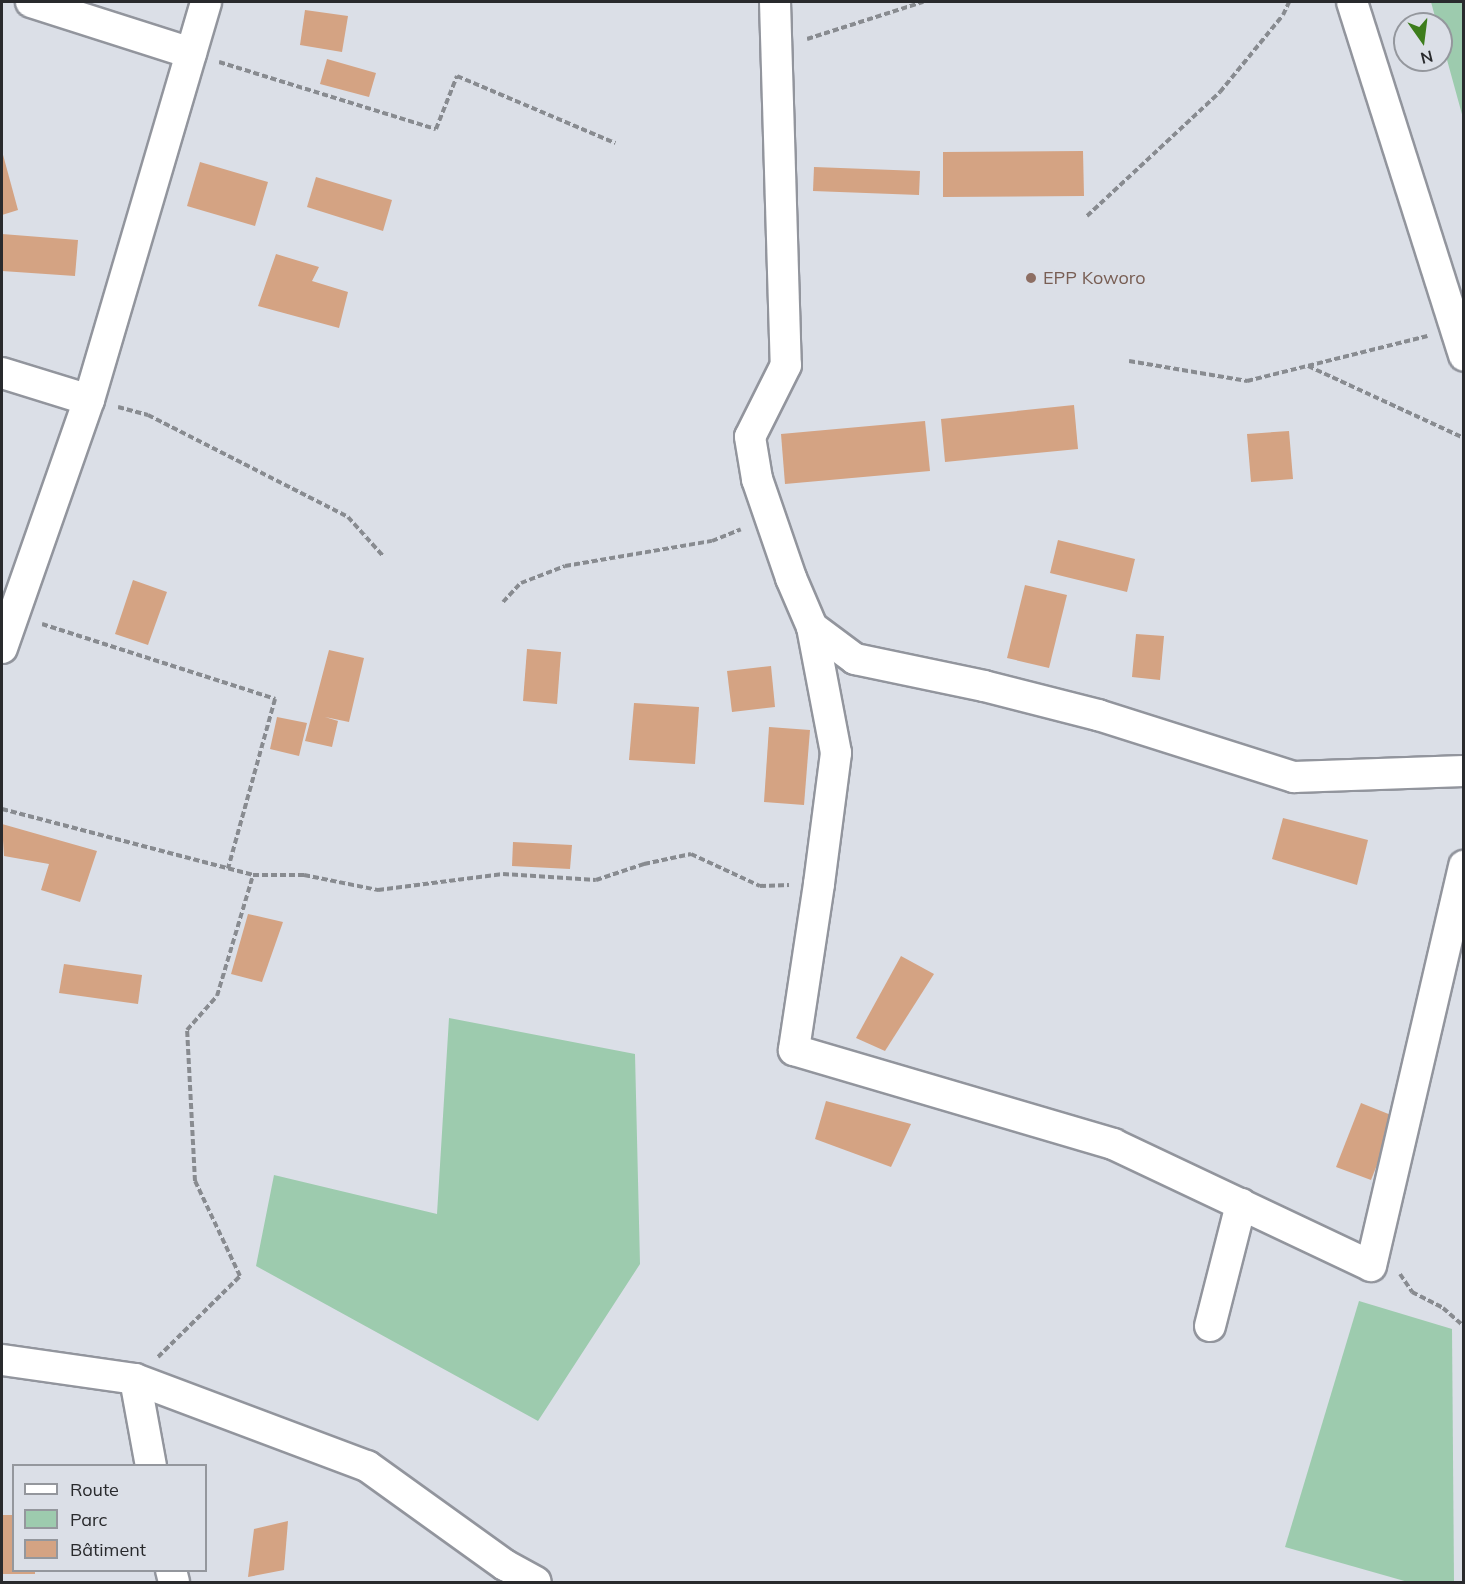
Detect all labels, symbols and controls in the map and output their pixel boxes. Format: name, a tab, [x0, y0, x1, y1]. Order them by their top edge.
north arrow	[1393, 12, 1453, 72]
text: N	[1419, 46, 1435, 69]
place label: EPP Koworo	[1043, 267, 1146, 289]
marker: EPP Koworo	[1024, 271, 1038, 285]
legend	[12, 1464, 207, 1572]
text: Route	[70, 1478, 119, 1501]
text: Parc	[70, 1508, 107, 1531]
text: Bâtiment	[70, 1538, 146, 1561]

